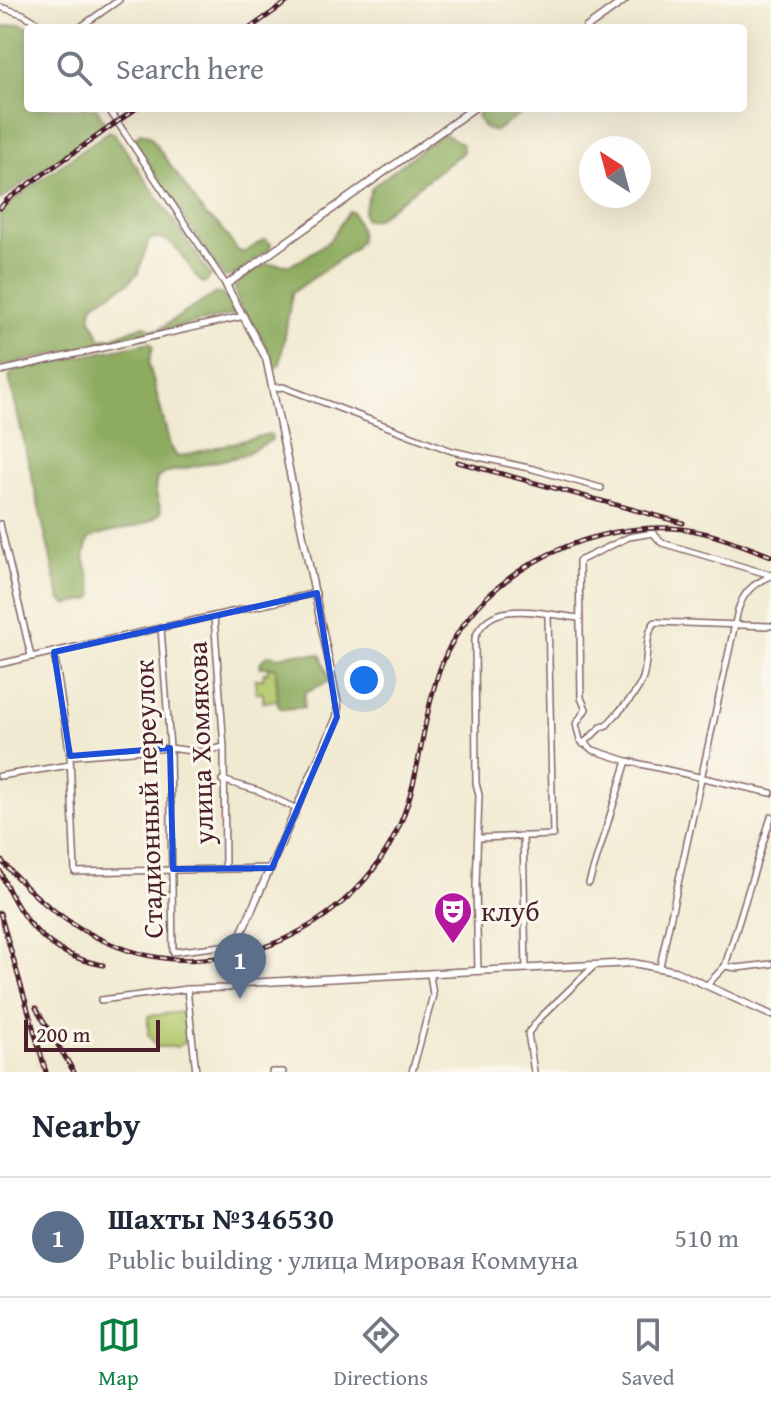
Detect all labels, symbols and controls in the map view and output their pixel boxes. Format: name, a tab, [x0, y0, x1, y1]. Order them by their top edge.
search box	[24, 24, 747, 112]
icon: search	[52, 46, 96, 90]
text: Search here	[116, 46, 264, 90]
north arrow	[579, 136, 651, 208]
street label: улица Хомякова	[175, 640, 224, 846]
street label: Стадионный переулок	[122, 659, 173, 939]
your location	[344, 660, 384, 700]
theatre icon: клуб	[432, 890, 474, 945]
place label: клуб	[481, 890, 540, 931]
pin: 1	[214, 933, 266, 999]
scale bar	[24, 1016, 160, 1052]
text: 200 m	[36, 1018, 91, 1050]
text: Nearby	[32, 1100, 141, 1149]
text: Шахты №346530	[108, 1196, 334, 1240]
text: 1	[51, 1218, 65, 1257]
text: 510 m	[674, 1218, 739, 1257]
text: Public building · улица Мировая Коммуна	[108, 1240, 578, 1279]
tab: Map	[97, 1313, 141, 1393]
tab: Directions	[334, 1313, 428, 1393]
tab: Saved	[621, 1313, 674, 1393]

